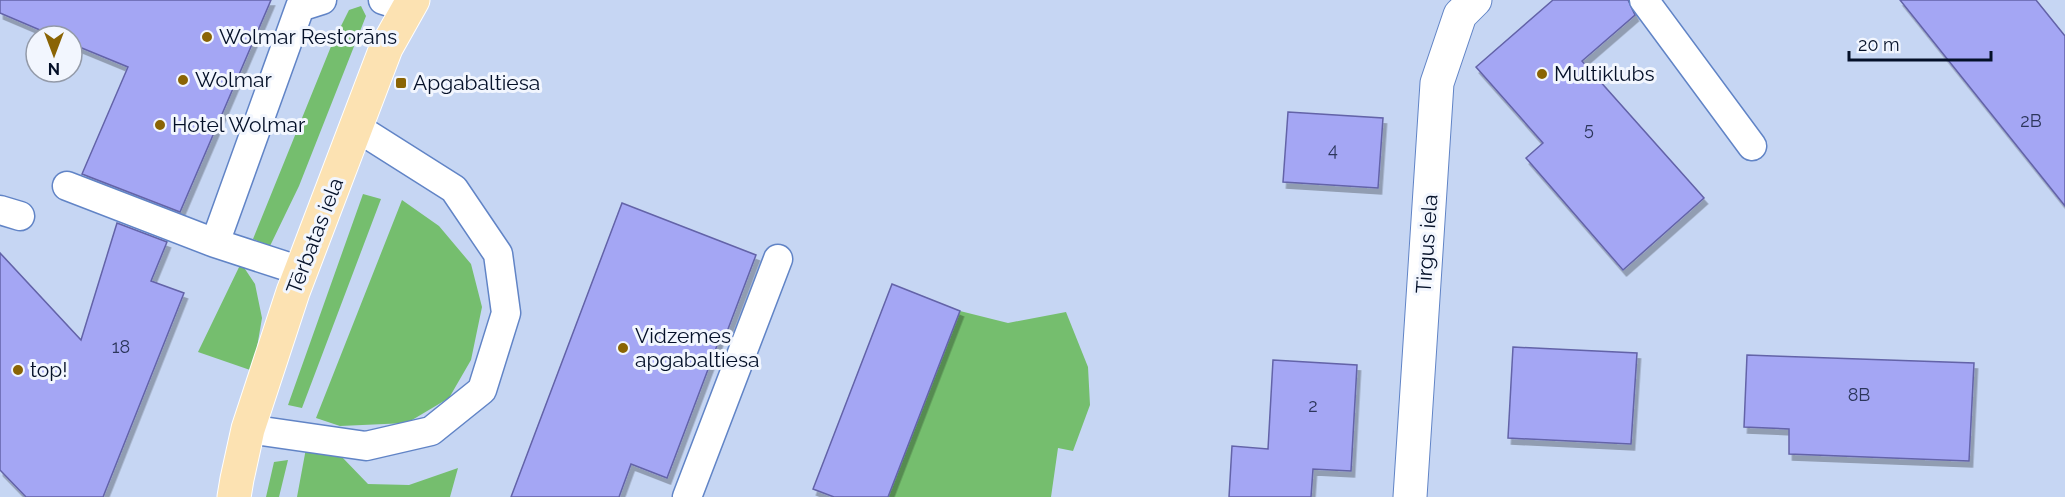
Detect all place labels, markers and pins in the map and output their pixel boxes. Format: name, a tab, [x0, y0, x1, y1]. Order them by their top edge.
place label: Wolmar Restorāns	[219, 24, 397, 49]
marker: Wolmar Restorāns	[200, 30, 214, 44]
place label: Multiklubs	[1554, 61, 1655, 86]
place label: Wolmar	[195, 67, 273, 92]
marker: Multiklubs	[1535, 67, 1549, 81]
place label: Apgabaltiesa	[413, 70, 540, 95]
marker: Wolmar	[176, 73, 190, 87]
marker: Apgabaltiesa	[394, 76, 408, 90]
place label: Hotel Wolmar	[172, 112, 306, 137]
marker: Hotel Wolmar	[153, 118, 167, 132]
place label: Vidzemes apgabaltiesa	[635, 323, 759, 372]
marker: Vidzemes apgabaltiesa	[616, 341, 630, 355]
place label: top!	[30, 357, 68, 382]
marker: top!	[11, 363, 25, 377]

